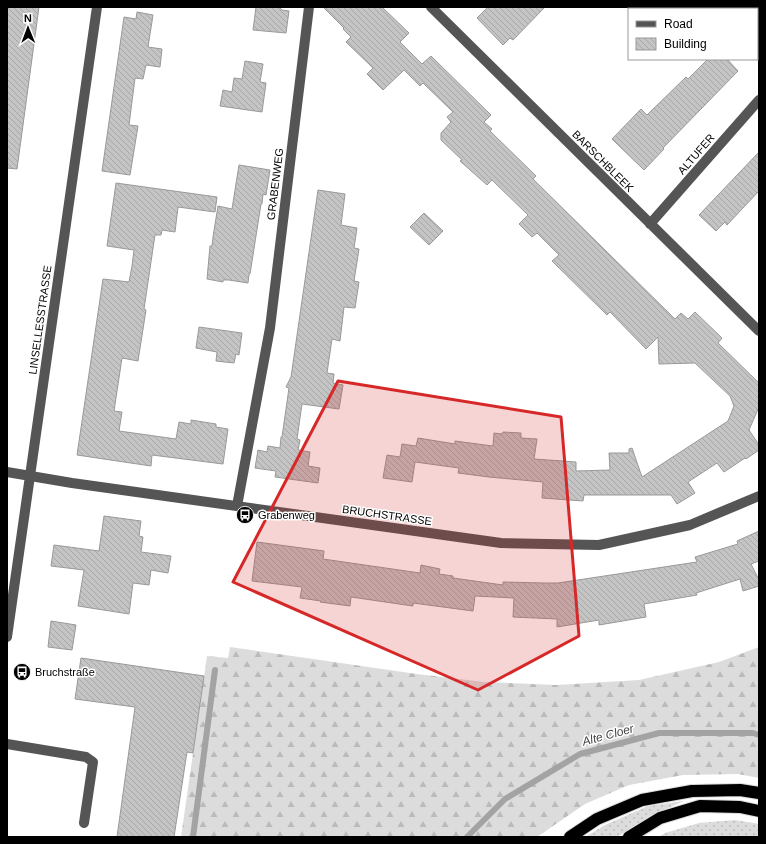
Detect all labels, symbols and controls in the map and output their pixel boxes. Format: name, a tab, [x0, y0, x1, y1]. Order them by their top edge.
north arrow	[8, 8, 48, 48]
legend	[628, 8, 758, 60]
text: N	[24, 12, 32, 24]
text: Road	[664, 17, 693, 31]
text: Building	[664, 37, 707, 51]
street label: BARSCHBLEEK	[570, 128, 636, 194]
street label: ALTUFER	[675, 131, 717, 177]
street label: GRABENWEG	[265, 147, 285, 221]
street label: LINSELLESSTRASSE	[26, 265, 54, 375]
street label: BRUCHSTRASSE	[341, 503, 433, 527]
bus stop icon: Grabenweg	[235, 505, 255, 525]
place label: Grabenweg	[258, 509, 315, 521]
bus stop icon: Bruchstraße	[12, 662, 32, 682]
place label: Bruchstraße	[35, 666, 95, 678]
water label: Alte Cloer	[580, 721, 636, 749]

